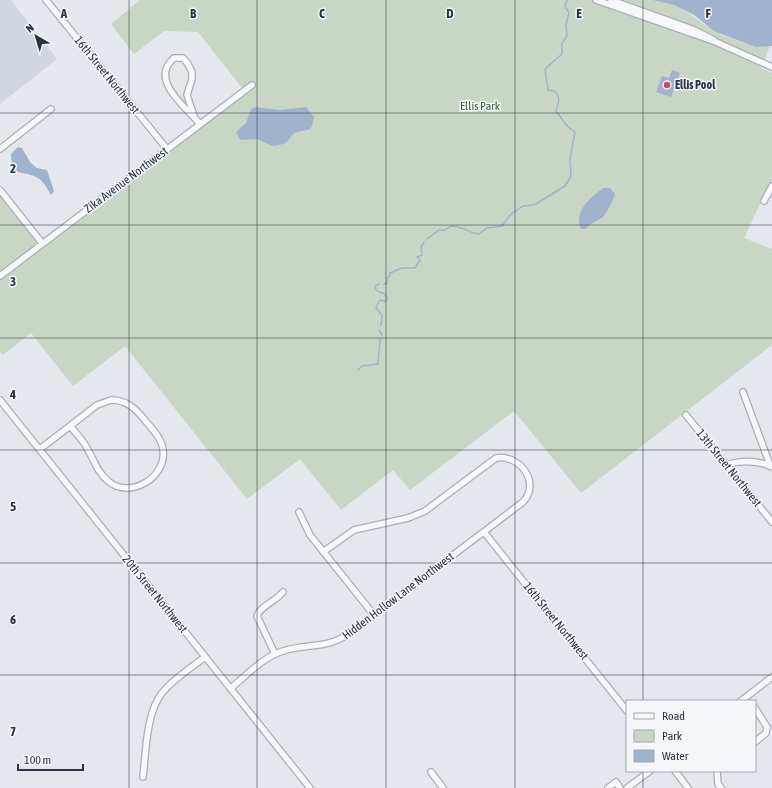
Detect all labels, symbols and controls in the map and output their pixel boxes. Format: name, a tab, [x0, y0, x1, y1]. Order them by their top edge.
text: A	[60, 6, 68, 21]
text: B	[190, 6, 197, 21]
text: C	[319, 6, 325, 21]
text: D	[446, 6, 454, 21]
text: E	[576, 6, 582, 21]
text: F	[705, 6, 711, 21]
north arrow	[16, 16, 56, 56]
text: N	[24, 21, 36, 35]
street label: 16th Street Northwest	[71, 33, 143, 117]
place label: Ellis Pool	[675, 78, 716, 92]
marker: Ellis Pool	[662, 80, 672, 90]
park label: Ellis Park	[460, 99, 501, 113]
street label: Zika Avenue Northwest	[81, 144, 171, 216]
text: 2	[10, 161, 16, 176]
text: 3	[10, 274, 16, 289]
text: 4	[9, 387, 16, 402]
street label: 13th Street Northwest	[693, 426, 765, 510]
text: 5	[10, 499, 16, 514]
street label: Hidden Hollow Lane Northwest	[340, 549, 457, 642]
street label: 20th Street Northwest	[119, 552, 191, 636]
street label: 16th Street Northwest	[520, 579, 592, 663]
text: 6	[10, 612, 16, 627]
legend	[626, 700, 756, 772]
text: Road	[662, 709, 685, 723]
text: 7	[10, 724, 16, 739]
text: Park	[662, 729, 683, 743]
scale bar	[18, 746, 83, 772]
text: Water	[662, 749, 689, 763]
text: 100 m	[24, 753, 51, 767]

